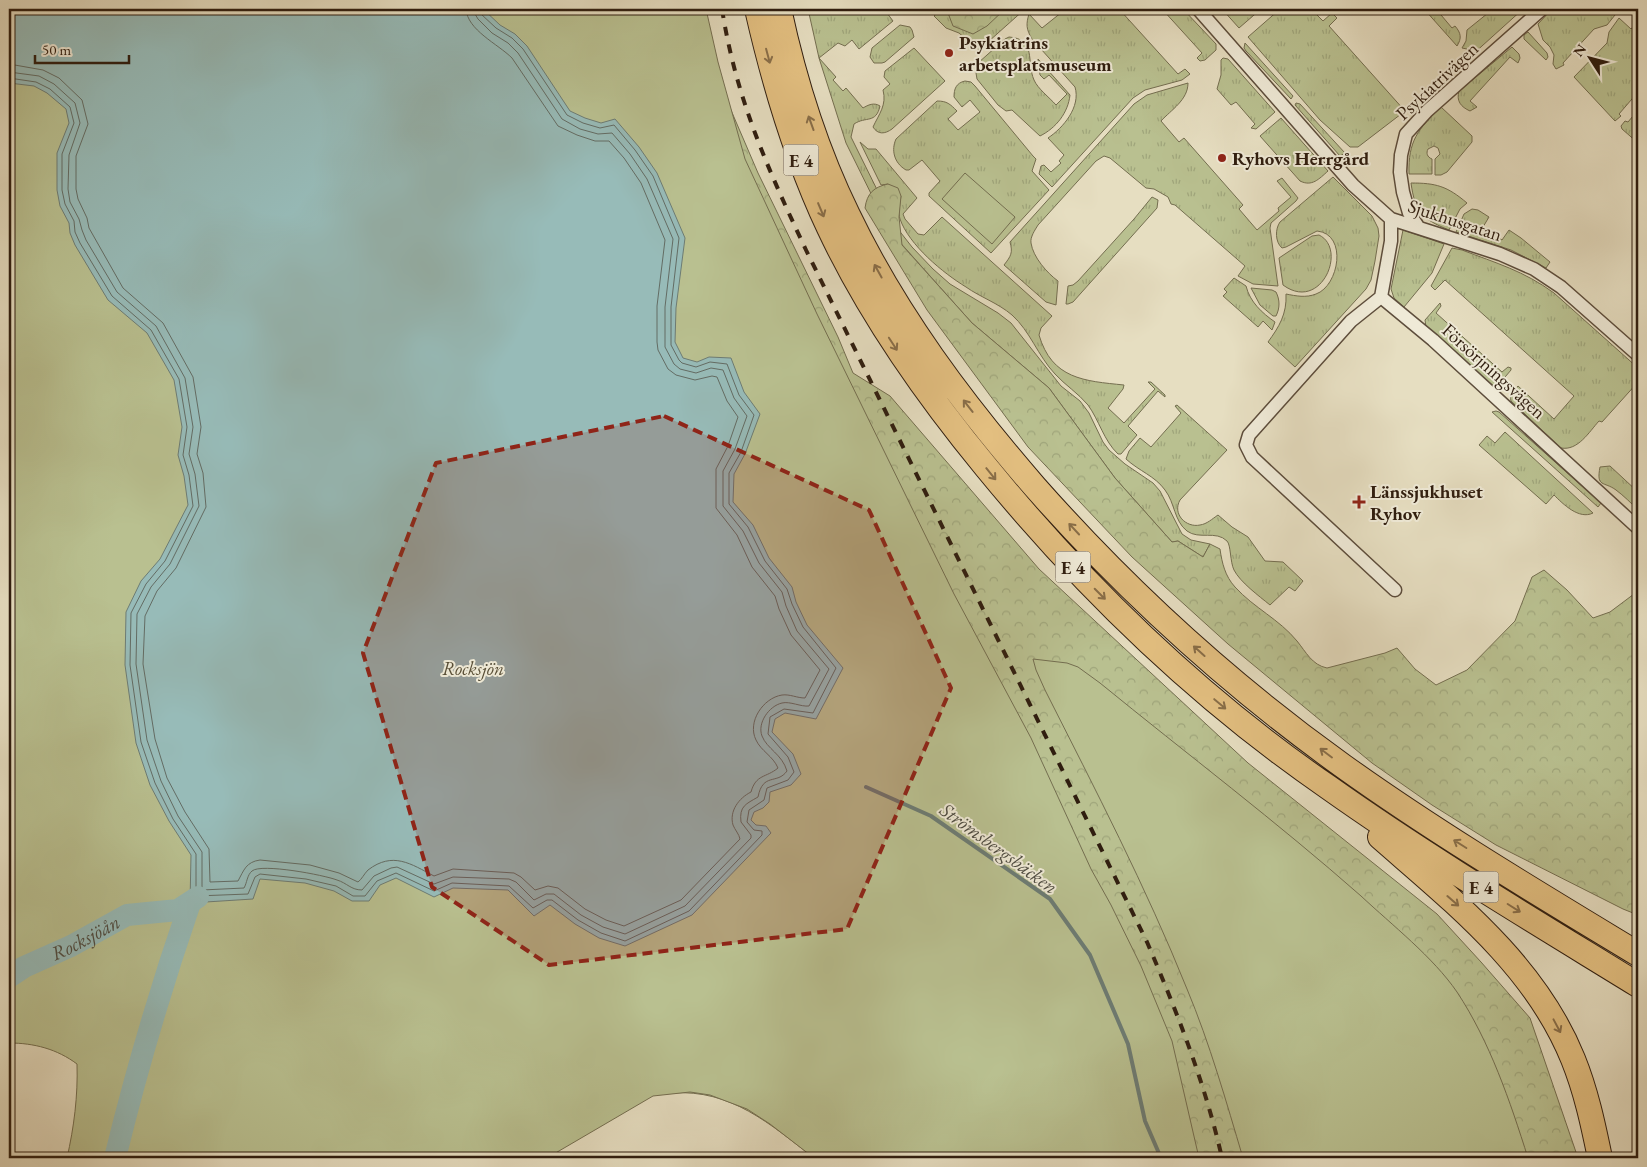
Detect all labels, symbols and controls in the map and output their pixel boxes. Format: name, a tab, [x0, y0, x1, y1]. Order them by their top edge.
place label: Psykiatrins arbetsplatsmuseum	[959, 30, 1112, 77]
scale bar	[35, 32, 129, 64]
north arrow	[1564, 32, 1614, 82]
street label: Psykiatrivägen	[1390, 36, 1484, 126]
text: 50 m	[42, 40, 71, 59]
text: N	[1569, 40, 1590, 60]
marker: Psykiatrins arbetsplatsmuseum	[943, 47, 955, 59]
one-way arrow	[764, 48, 773, 64]
one-way arrow	[806, 116, 815, 132]
road number: E 4	[784, 144, 818, 176]
place label: Ryhovs Herrgård	[1232, 146, 1370, 171]
marker: Ryhovs Herrgård	[1216, 152, 1228, 164]
street label: Sjukhusgatan	[1405, 193, 1505, 247]
one-way arrow	[817, 201, 826, 217]
one-way arrow	[873, 264, 883, 279]
street label: Försörjningsvägen	[1437, 318, 1551, 424]
one-way arrow	[888, 337, 898, 351]
one-way arrow	[963, 400, 974, 413]
one-way arrow	[985, 467, 996, 480]
place label: Länssjukhuset Ryhov	[1370, 479, 1483, 526]
marker: Länssjukhuset Ryhov	[1352, 495, 1366, 509]
one-way arrow	[1068, 523, 1080, 536]
road number: E 4	[1056, 552, 1090, 582]
one-way arrow	[1094, 588, 1106, 600]
one-way arrow	[1192, 646, 1205, 657]
park label: Rocksjön	[442, 656, 504, 681]
one-way arrow	[1213, 698, 1226, 709]
one-way arrow	[1319, 748, 1333, 758]
water label: Strömsbergsbäcken	[934, 796, 1063, 899]
one-way arrow	[1453, 839, 1467, 850]
road number: E 4	[1464, 872, 1498, 902]
one-way arrow	[1447, 896, 1460, 907]
one-way arrow	[1507, 903, 1521, 913]
water label: Rocksjöån	[47, 909, 124, 966]
one-way arrow	[1552, 1018, 1562, 1032]

